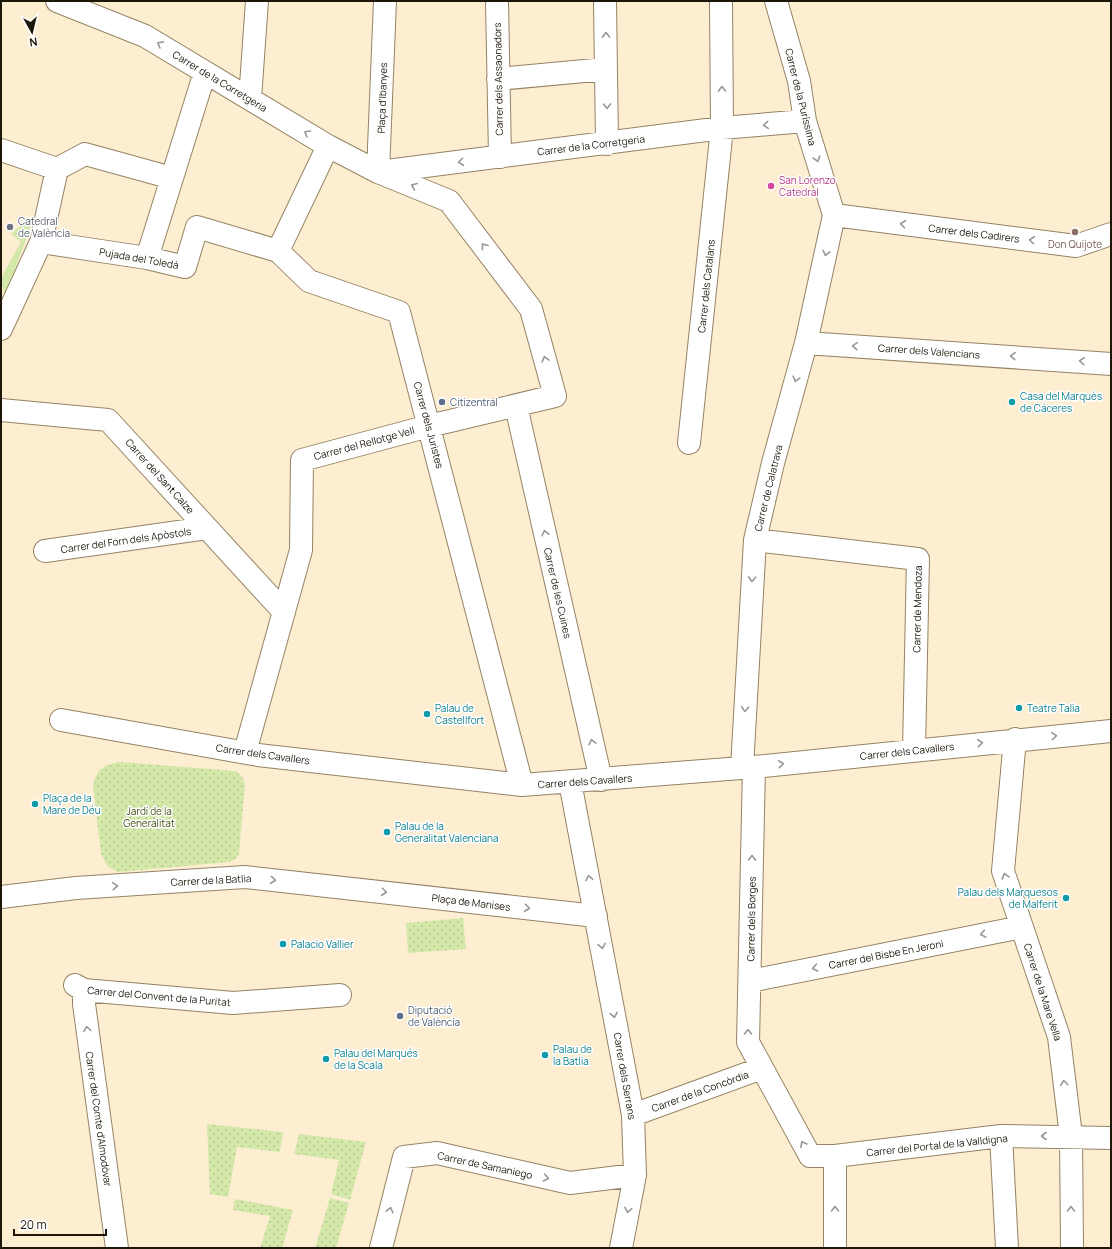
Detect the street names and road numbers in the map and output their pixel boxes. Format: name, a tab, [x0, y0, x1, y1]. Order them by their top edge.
street label: Carrer dels Assaonadors	[490, 22, 506, 136]
street label: Carrer de la Corretgeria	[170, 47, 270, 115]
street label: Carrer de la Puríssima	[782, 47, 820, 147]
street label: Plaça d'Ibanyes	[374, 62, 390, 134]
street label: Carrer de la Corretgeria	[536, 131, 646, 159]
street label: Carrer dels Cadirers	[928, 220, 1020, 246]
street label: Carrer dels Catalans	[694, 239, 718, 333]
street label: Pujada del Toledà	[98, 244, 180, 272]
street label: Carrer dels Valencians	[878, 340, 980, 362]
street label: Carrer dels Juristes	[411, 380, 447, 470]
street label: Carrer del Rellotge Vell	[312, 423, 416, 463]
street label: Carrer del Sant Calze	[122, 435, 198, 517]
street label: Carrer de Calatrava	[750, 443, 786, 533]
street label: Carrer del Forn dels Apòstols	[60, 524, 192, 556]
street label: Carrer de les Cuines	[541, 546, 575, 640]
street label: Carrer de Mendoza	[909, 565, 925, 653]
street label: Carrer dels Cavallers	[859, 739, 955, 763]
street label: Carrer dels Cavallers	[215, 740, 311, 768]
street label: Carrer dels Cavallers	[537, 771, 633, 791]
street label: Carrer de la Batlia	[170, 871, 252, 889]
street label: Carrer dels Borges	[743, 876, 759, 962]
street label: Plaça de Manises	[431, 890, 511, 914]
street label: Carrer del Bisbe En Jeroni	[827, 936, 945, 972]
street label: Carrer de la Mare Vella	[1021, 941, 1065, 1043]
street label: Carrer del Convent de la Puritat	[87, 983, 231, 1009]
street label: Carrer dels Serrans	[610, 1031, 640, 1121]
street label: Carrer del Comte d'Almodòvar	[83, 1051, 115, 1188]
street label: Carrer de la Concòrdia	[649, 1067, 751, 1115]
street label: Carrer del Portal de la Valldigna	[866, 1131, 1008, 1159]
street label: Carrer de Samaniego	[436, 1148, 534, 1182]

